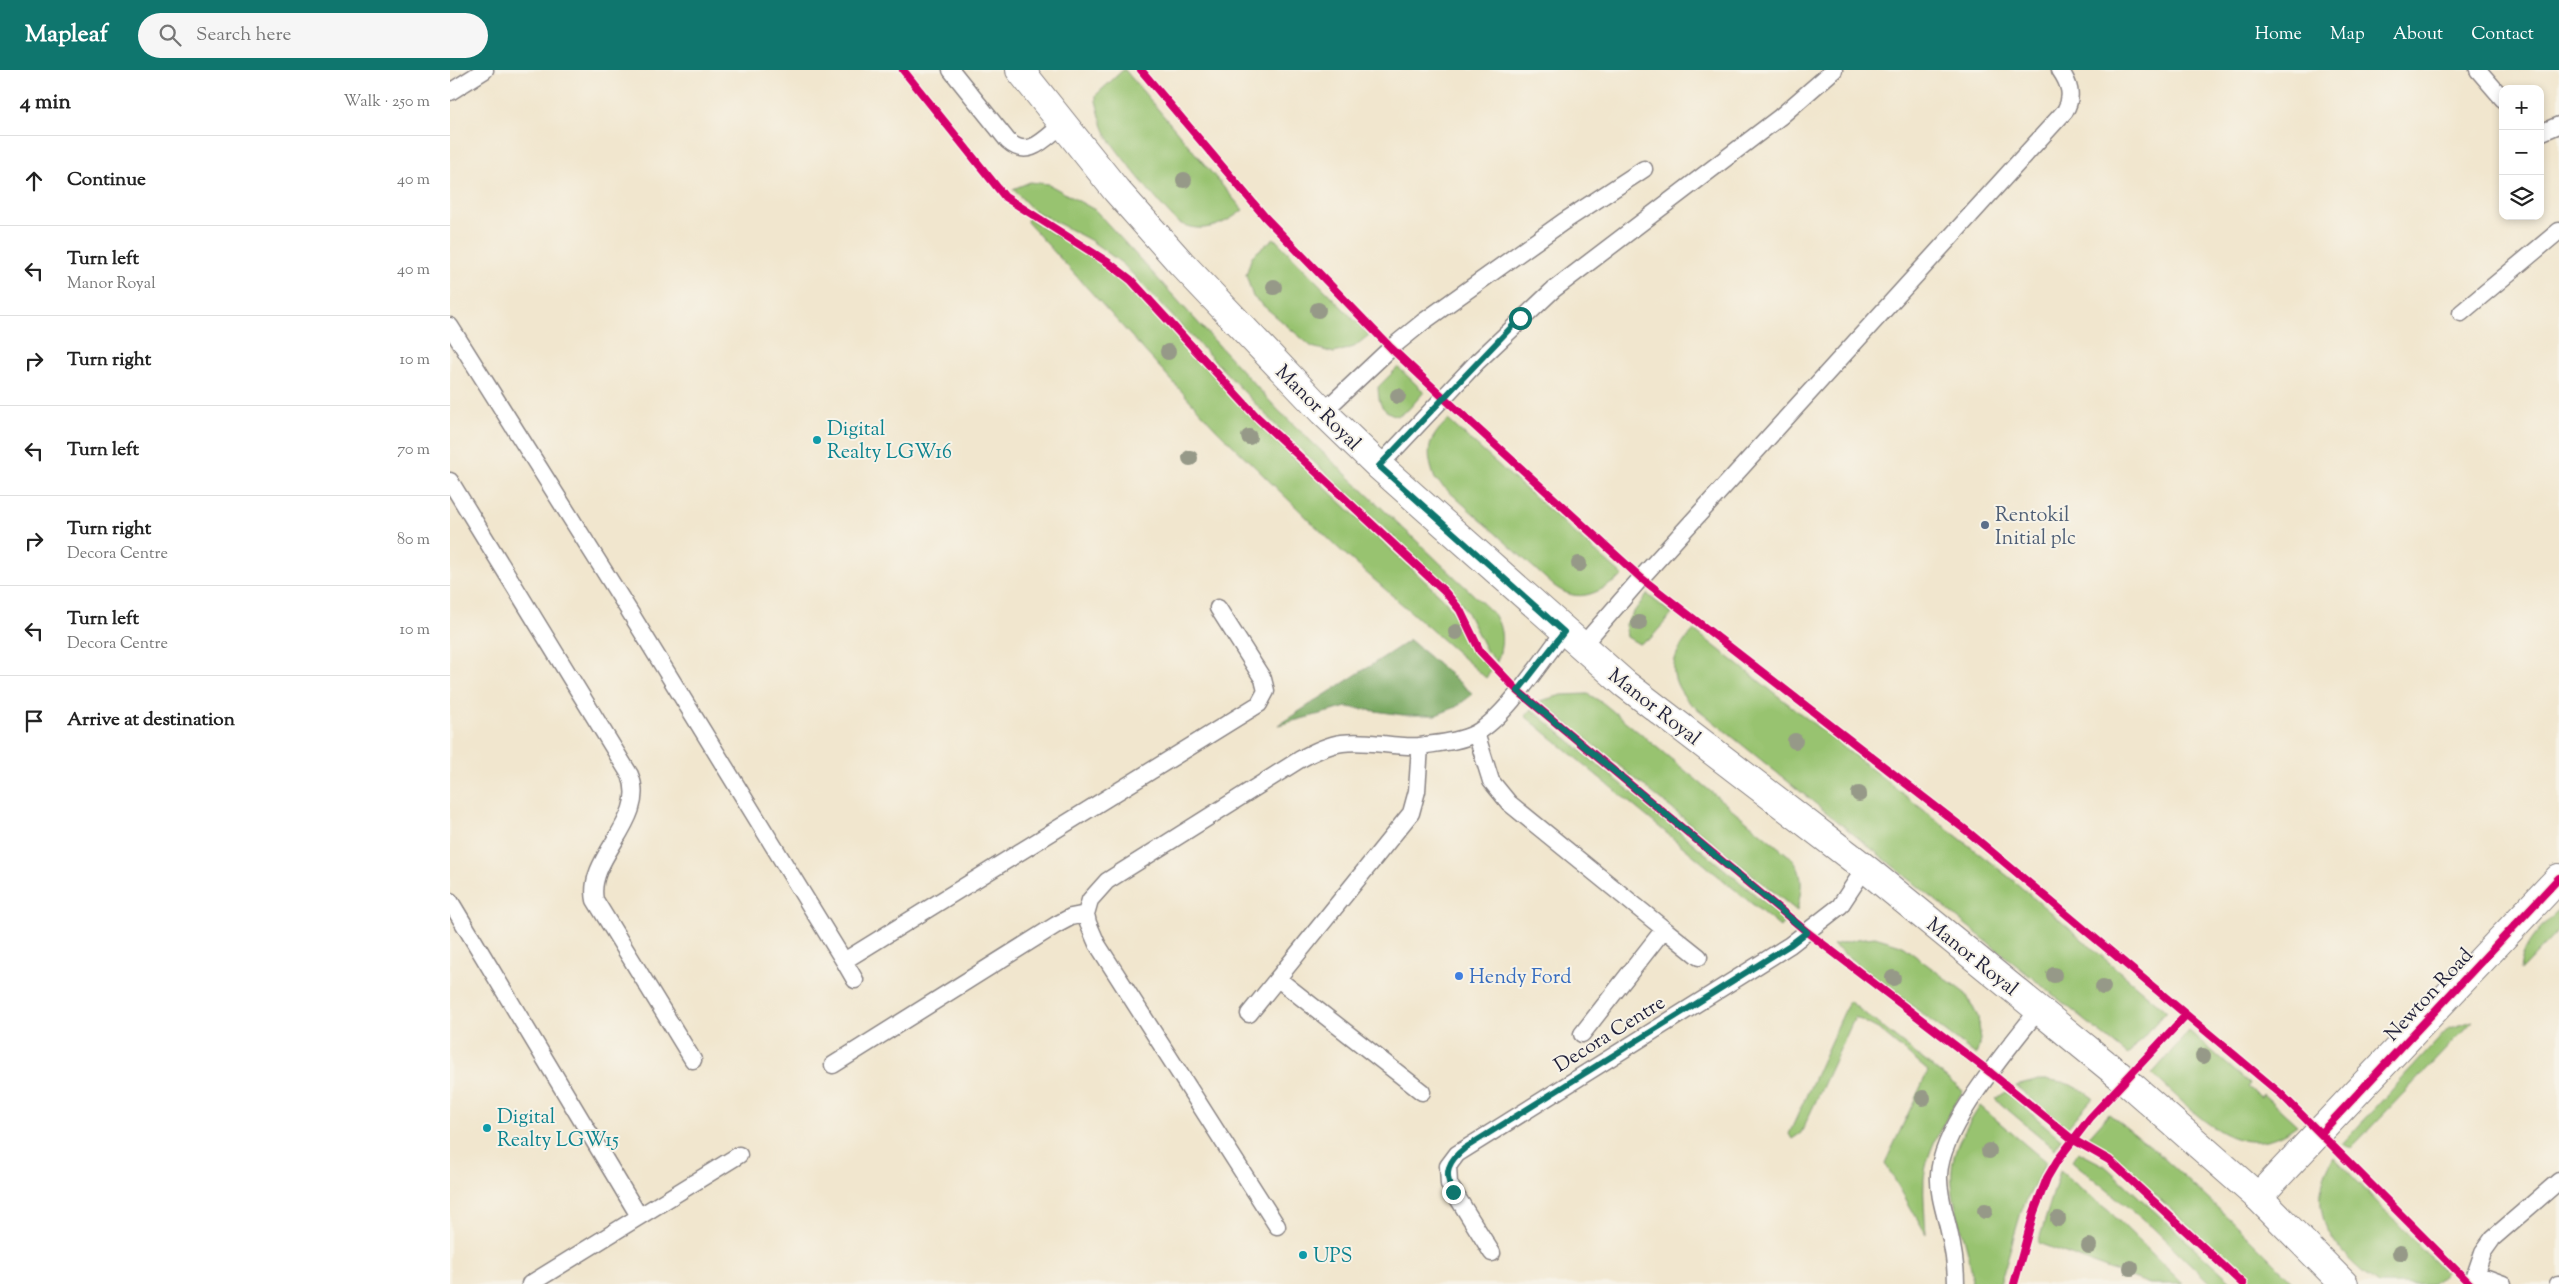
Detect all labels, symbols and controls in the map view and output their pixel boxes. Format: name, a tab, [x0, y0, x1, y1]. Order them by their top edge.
search box	[138, 13, 488, 58]
text: Mapleaf	[25, 18, 108, 52]
icon: search	[156, 21, 184, 49]
text: Search here	[196, 22, 291, 49]
text: Home	[2255, 22, 2302, 48]
text: Map	[2330, 22, 2365, 48]
text: About	[2393, 22, 2443, 48]
text: Contact	[2471, 22, 2534, 48]
map controls	[2499, 85, 2544, 220]
button: +	[2499, 85, 2544, 130]
text: 4 min	[20, 88, 71, 118]
text: Walk · 250 m	[344, 91, 430, 114]
button: −	[2499, 130, 2544, 175]
icon: ahead	[20, 167, 48, 195]
text: Continue	[67, 167, 146, 194]
text: 40 m	[397, 169, 430, 192]
button: layers	[2499, 175, 2544, 220]
text: Turn left	[67, 246, 139, 273]
icon: left	[20, 257, 48, 285]
text: 40 m	[397, 259, 430, 282]
text: Manor Royal	[67, 273, 156, 296]
route start	[1509, 307, 1532, 330]
icon: right	[20, 347, 48, 375]
text: Turn right	[67, 347, 151, 374]
text: 10 m	[400, 349, 430, 372]
street label: Manor Royal	[1268, 359, 1367, 458]
place label: Digital Realty LGW16	[827, 416, 952, 468]
marker: Digital Realty LGW16	[811, 434, 823, 446]
icon: left	[20, 437, 48, 465]
text: Turn left	[67, 437, 139, 464]
text: 70 m	[397, 439, 430, 462]
place label: Rentokil Initial plc	[1995, 502, 2076, 554]
text: Turn right	[67, 516, 151, 543]
marker: Rentokil Initial plc	[1979, 519, 1991, 531]
icon: right	[20, 527, 48, 555]
text: 80 m	[397, 529, 430, 552]
text: Decora Centre	[67, 543, 168, 566]
text: Turn left	[67, 606, 139, 633]
icon: left	[20, 617, 48, 645]
text: 10 m	[400, 619, 430, 642]
text: Decora Centre	[67, 633, 168, 656]
street label: Manor Royal	[1601, 662, 1706, 754]
icon: arrive	[20, 707, 48, 735]
text: Arrive at destination	[67, 707, 235, 734]
street label: Manor Royal	[1919, 912, 2024, 1004]
street label: Newton Road	[2379, 942, 2481, 1049]
place label: Hendy Ford	[1469, 964, 1572, 993]
marker: Hendy Ford	[1453, 970, 1465, 982]
street label: Decora Centre	[1549, 989, 1672, 1081]
place label: Digital Realty LGW15	[497, 1104, 619, 1156]
marker: Digital Realty LGW15	[481, 1122, 493, 1134]
route end	[1442, 1181, 1465, 1204]
place label: UPS	[1313, 1243, 1353, 1272]
marker: UPS	[1297, 1249, 1309, 1261]

